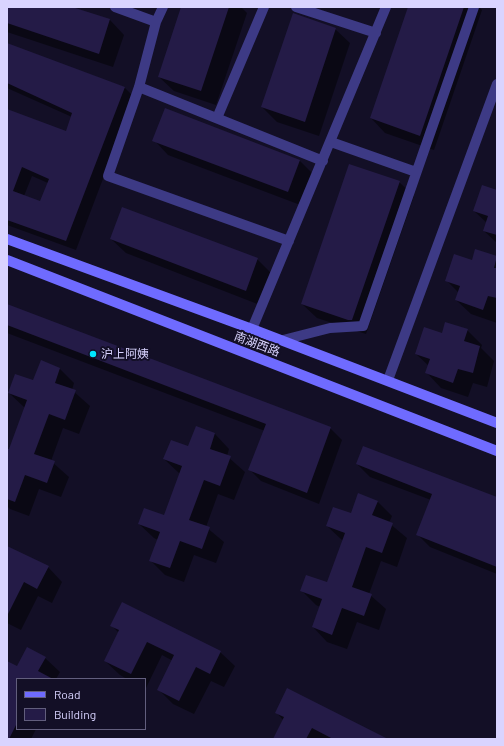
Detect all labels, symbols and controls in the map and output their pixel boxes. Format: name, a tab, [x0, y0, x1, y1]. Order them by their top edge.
street label: 南湖西路	[232, 329, 282, 359]
place label: 沪上阿姨	[101, 347, 149, 361]
marker: 沪上阿姨	[88, 349, 98, 359]
legend	[16, 678, 146, 730]
text: Road	[54, 687, 81, 701]
text: Building	[54, 707, 96, 721]

